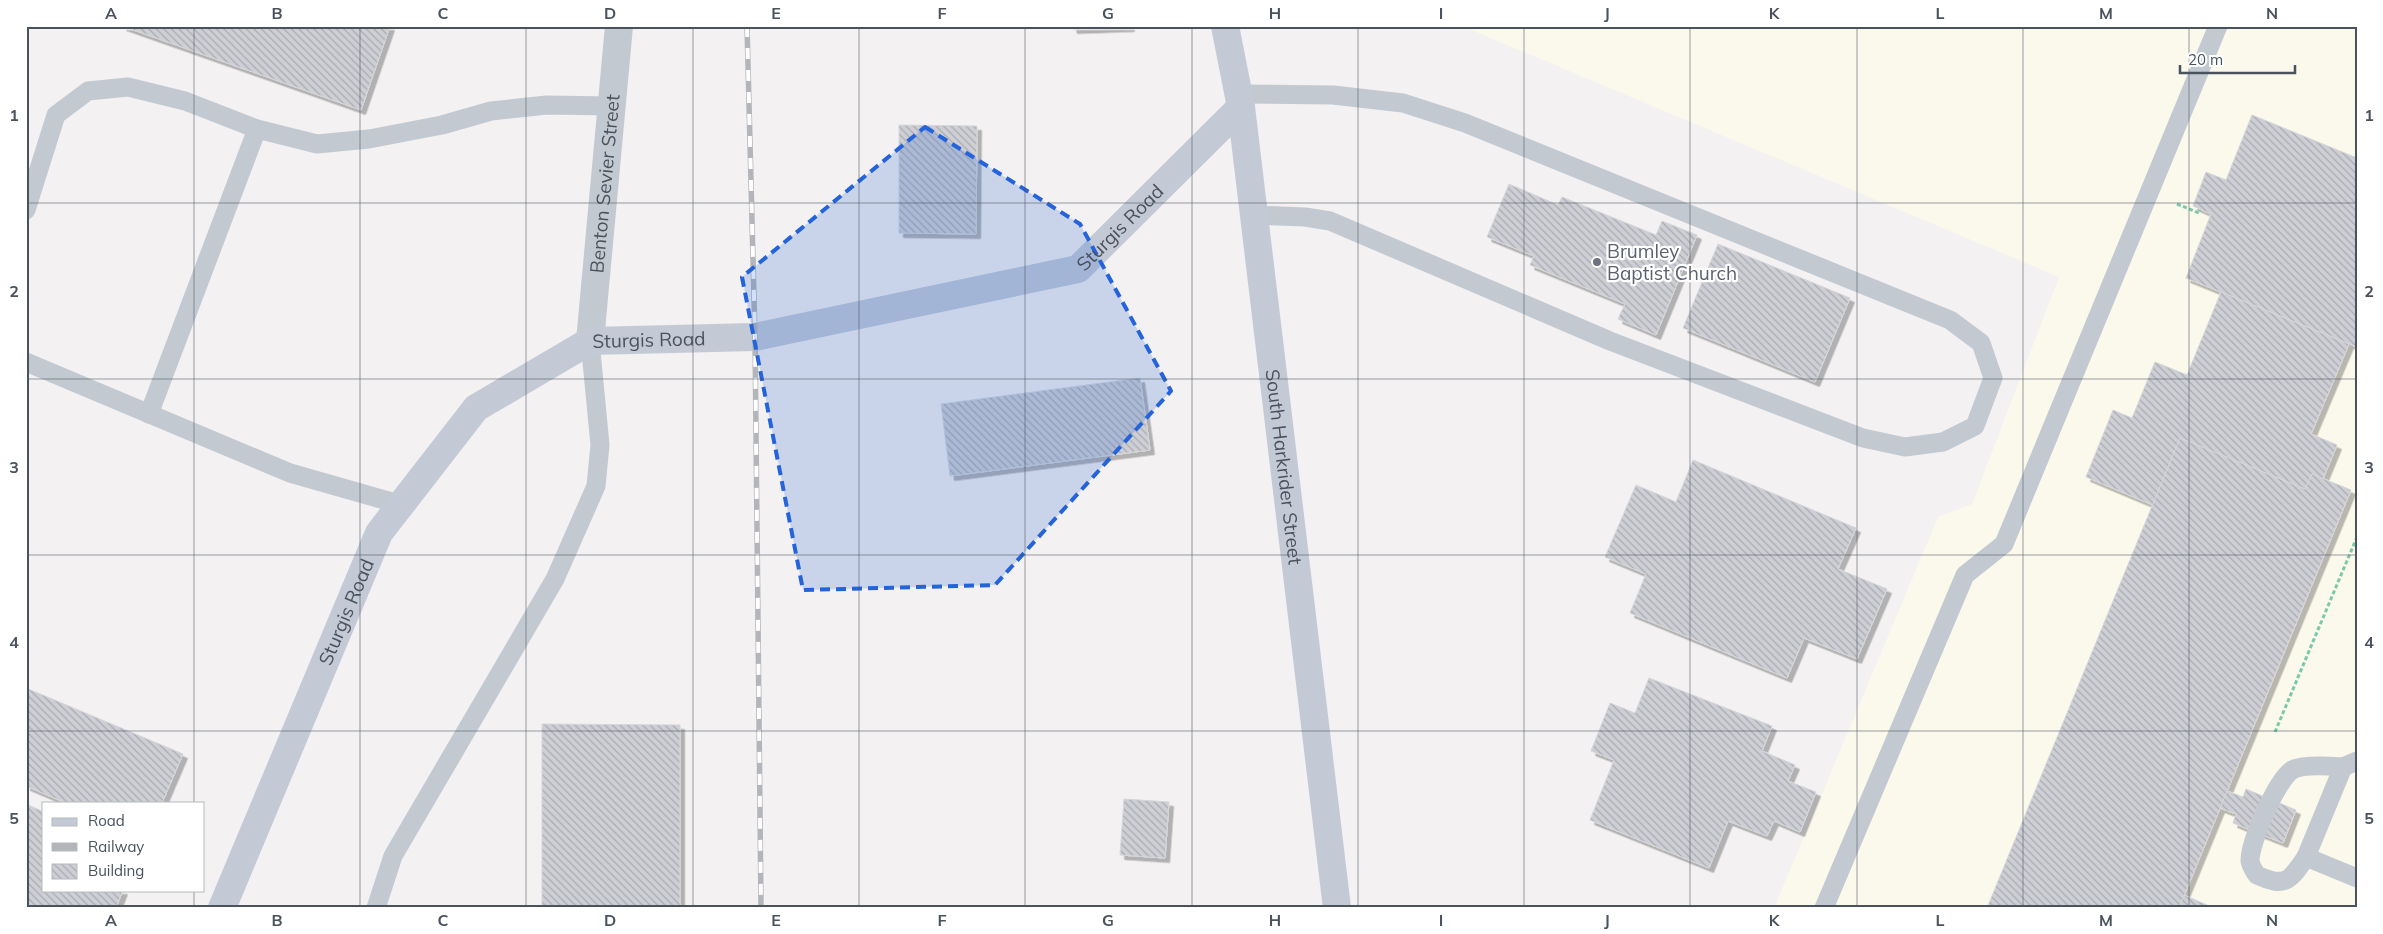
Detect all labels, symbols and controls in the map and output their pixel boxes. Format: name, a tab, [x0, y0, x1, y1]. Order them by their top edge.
text: A	[105, 3, 117, 23]
text: B	[271, 3, 283, 23]
text: C	[438, 3, 449, 23]
text: D	[604, 3, 616, 23]
text: E	[771, 3, 781, 23]
text: F	[937, 3, 947, 23]
text: G	[1102, 3, 1114, 23]
text: H	[1269, 3, 1281, 23]
text: I	[1439, 3, 1443, 23]
text: J	[1604, 3, 1610, 23]
text: K	[1769, 3, 1781, 23]
text: L	[1936, 3, 1945, 23]
text: M	[2099, 3, 2113, 23]
text: N	[2266, 3, 2278, 23]
scale bar	[2180, 42, 2296, 74]
text: 20 m	[2188, 50, 2223, 69]
street label: Benton Sevier Street	[584, 93, 625, 274]
text: 1	[9, 105, 19, 125]
text: 1	[2364, 105, 2374, 125]
street label: Sturgis Road	[1071, 179, 1168, 276]
place label: Brumley Baptist Church	[1607, 239, 1737, 285]
marker: Brumley Baptist Church	[1591, 256, 1603, 268]
text: 2	[9, 281, 19, 301]
text: 2	[2364, 281, 2374, 301]
street label: Sturgis Road	[592, 326, 706, 353]
street label: South Harkrider Street	[1261, 368, 1308, 566]
text: 3	[9, 457, 19, 477]
text: 3	[2364, 457, 2374, 477]
street label: Sturgis Road	[313, 555, 379, 669]
text: 4	[9, 632, 19, 652]
text: 4	[2364, 632, 2374, 652]
legend	[42, 802, 205, 892]
text: 5	[9, 808, 19, 828]
text: 5	[2364, 808, 2374, 828]
text: Road	[88, 811, 125, 830]
text: Railway	[88, 837, 144, 856]
text: Building	[88, 861, 144, 880]
text: A	[105, 910, 117, 930]
text: B	[271, 910, 283, 930]
text: C	[438, 910, 449, 930]
text: D	[604, 910, 616, 930]
text: E	[771, 910, 781, 930]
text: F	[937, 910, 947, 930]
text: G	[1102, 910, 1114, 930]
text: H	[1269, 910, 1281, 930]
text: I	[1439, 910, 1443, 930]
text: J	[1604, 910, 1610, 930]
text: K	[1769, 910, 1781, 930]
text: L	[1936, 910, 1945, 930]
text: M	[2099, 910, 2113, 930]
text: N	[2266, 910, 2278, 930]

